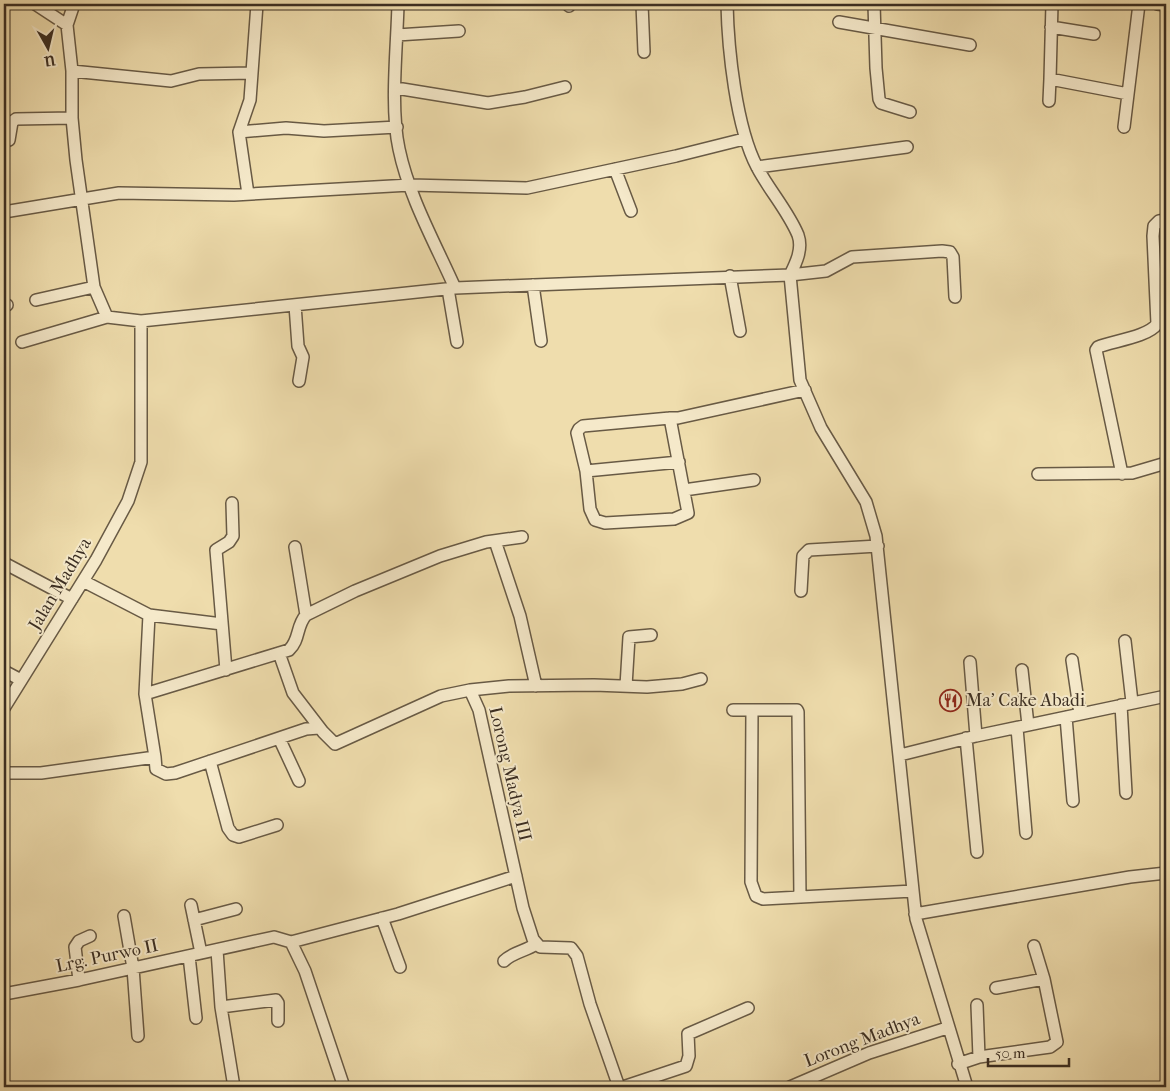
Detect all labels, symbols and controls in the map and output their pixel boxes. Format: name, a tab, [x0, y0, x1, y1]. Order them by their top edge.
north arrow	[22, 22, 72, 72]
text: U	[43, 51, 57, 70]
street label: Jalan Madhya	[23, 533, 96, 636]
restaurant icon: Ma' Cake Abadi	[938, 688, 962, 712]
place label: Ma' Cake Abadi	[966, 690, 1086, 711]
street label: Lorong Madya III	[484, 705, 536, 843]
street label: Lrg. Purwo II	[54, 935, 160, 977]
street label: Lorong Madhya	[801, 1008, 923, 1072]
scale bar	[988, 1036, 1069, 1068]
text: 50 m	[995, 1044, 1026, 1062]

